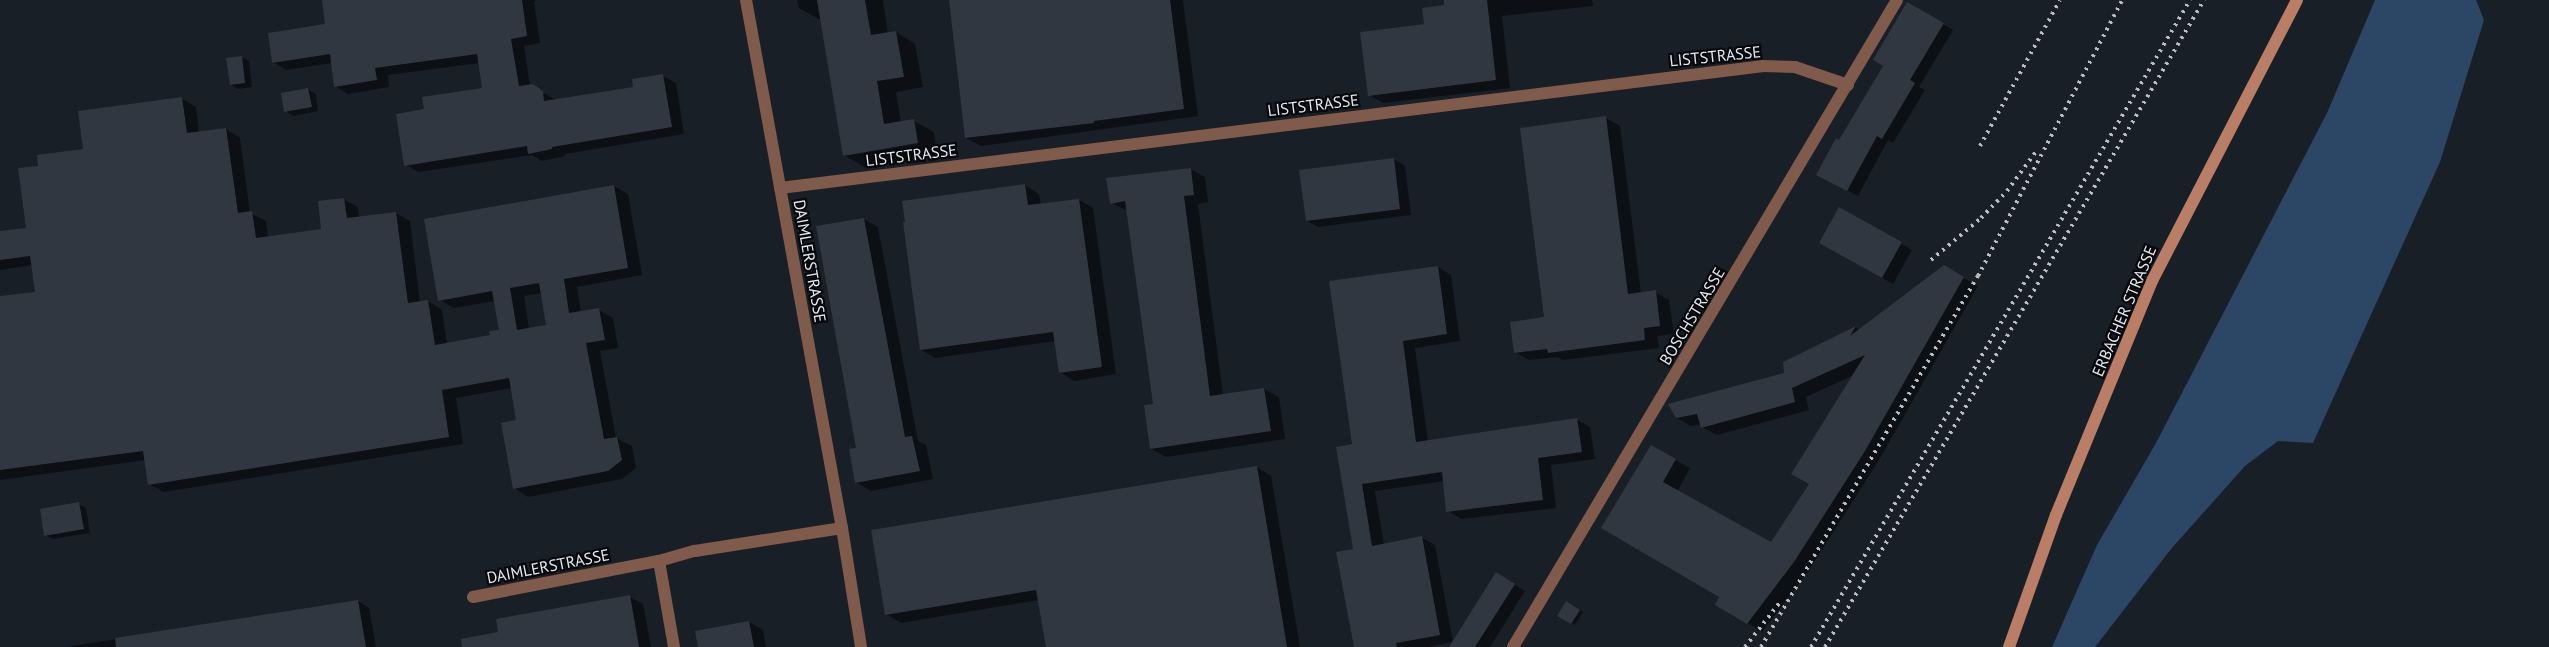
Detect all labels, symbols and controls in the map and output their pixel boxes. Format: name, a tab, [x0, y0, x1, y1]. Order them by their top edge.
street label: LISTSTRASSE	[1668, 42, 1762, 70]
street label: LISTSTRASSE	[1266, 90, 1360, 120]
street label: LISTSTRASSE	[864, 140, 958, 170]
street label: DAIMLERSTRASSE	[790, 198, 830, 324]
street label: ERBACHER STRASSE	[2088, 243, 2160, 379]
street label: BOSCHSTRASSE	[1655, 264, 1729, 368]
street label: DAIMLERSTRASSE	[485, 545, 611, 587]

